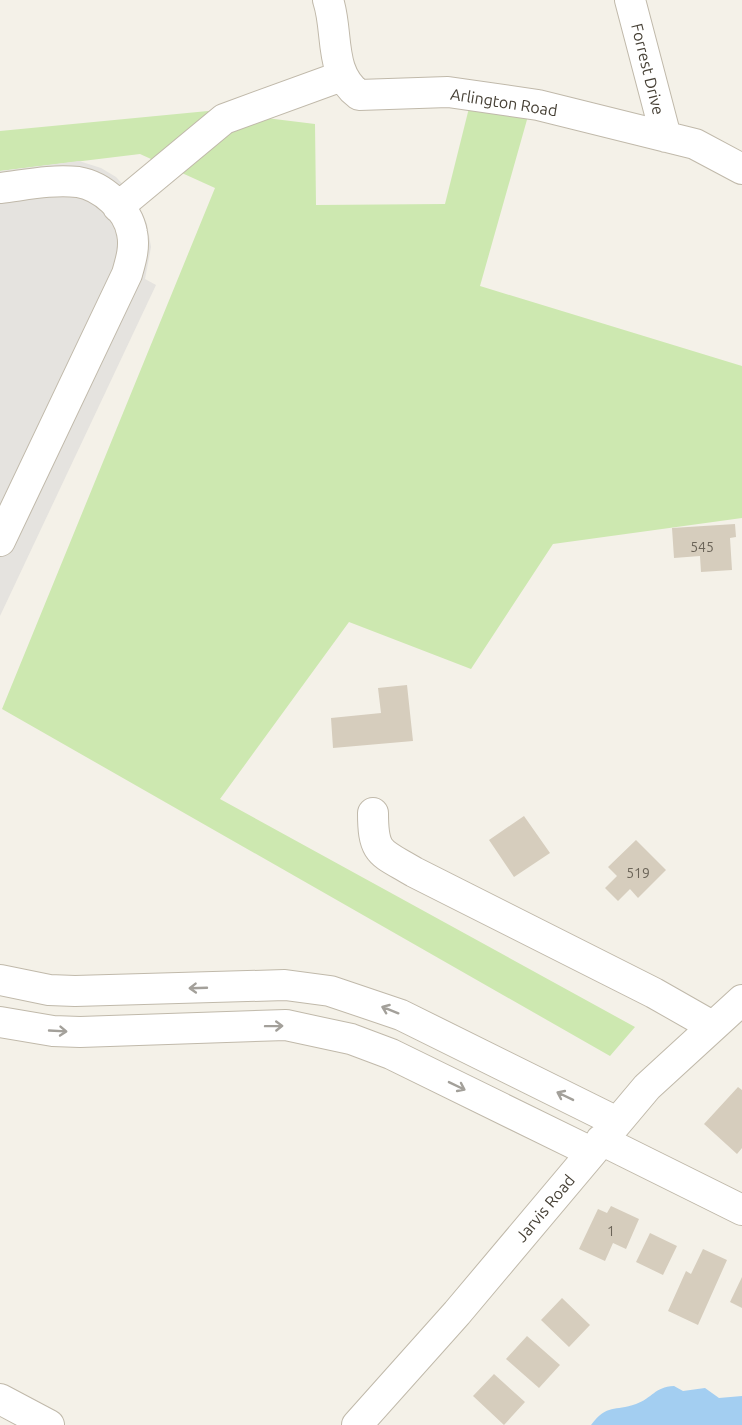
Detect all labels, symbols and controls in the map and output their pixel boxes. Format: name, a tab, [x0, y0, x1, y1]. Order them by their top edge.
street label: Forrest Drive	[628, 21, 668, 117]
street label: Arlington Road	[449, 85, 559, 119]
house number: 545	[690, 539, 714, 555]
house number: 519	[626, 865, 650, 881]
one-way arrow	[189, 982, 209, 994]
one-way arrow	[381, 1004, 399, 1015]
one-way arrow	[263, 1020, 283, 1031]
one-way arrow	[47, 1026, 67, 1037]
one-way arrow	[447, 1081, 465, 1093]
one-way arrow	[556, 1090, 574, 1102]
street label: Jarvis Road	[512, 1171, 578, 1245]
house number: 1	[607, 1223, 615, 1239]

